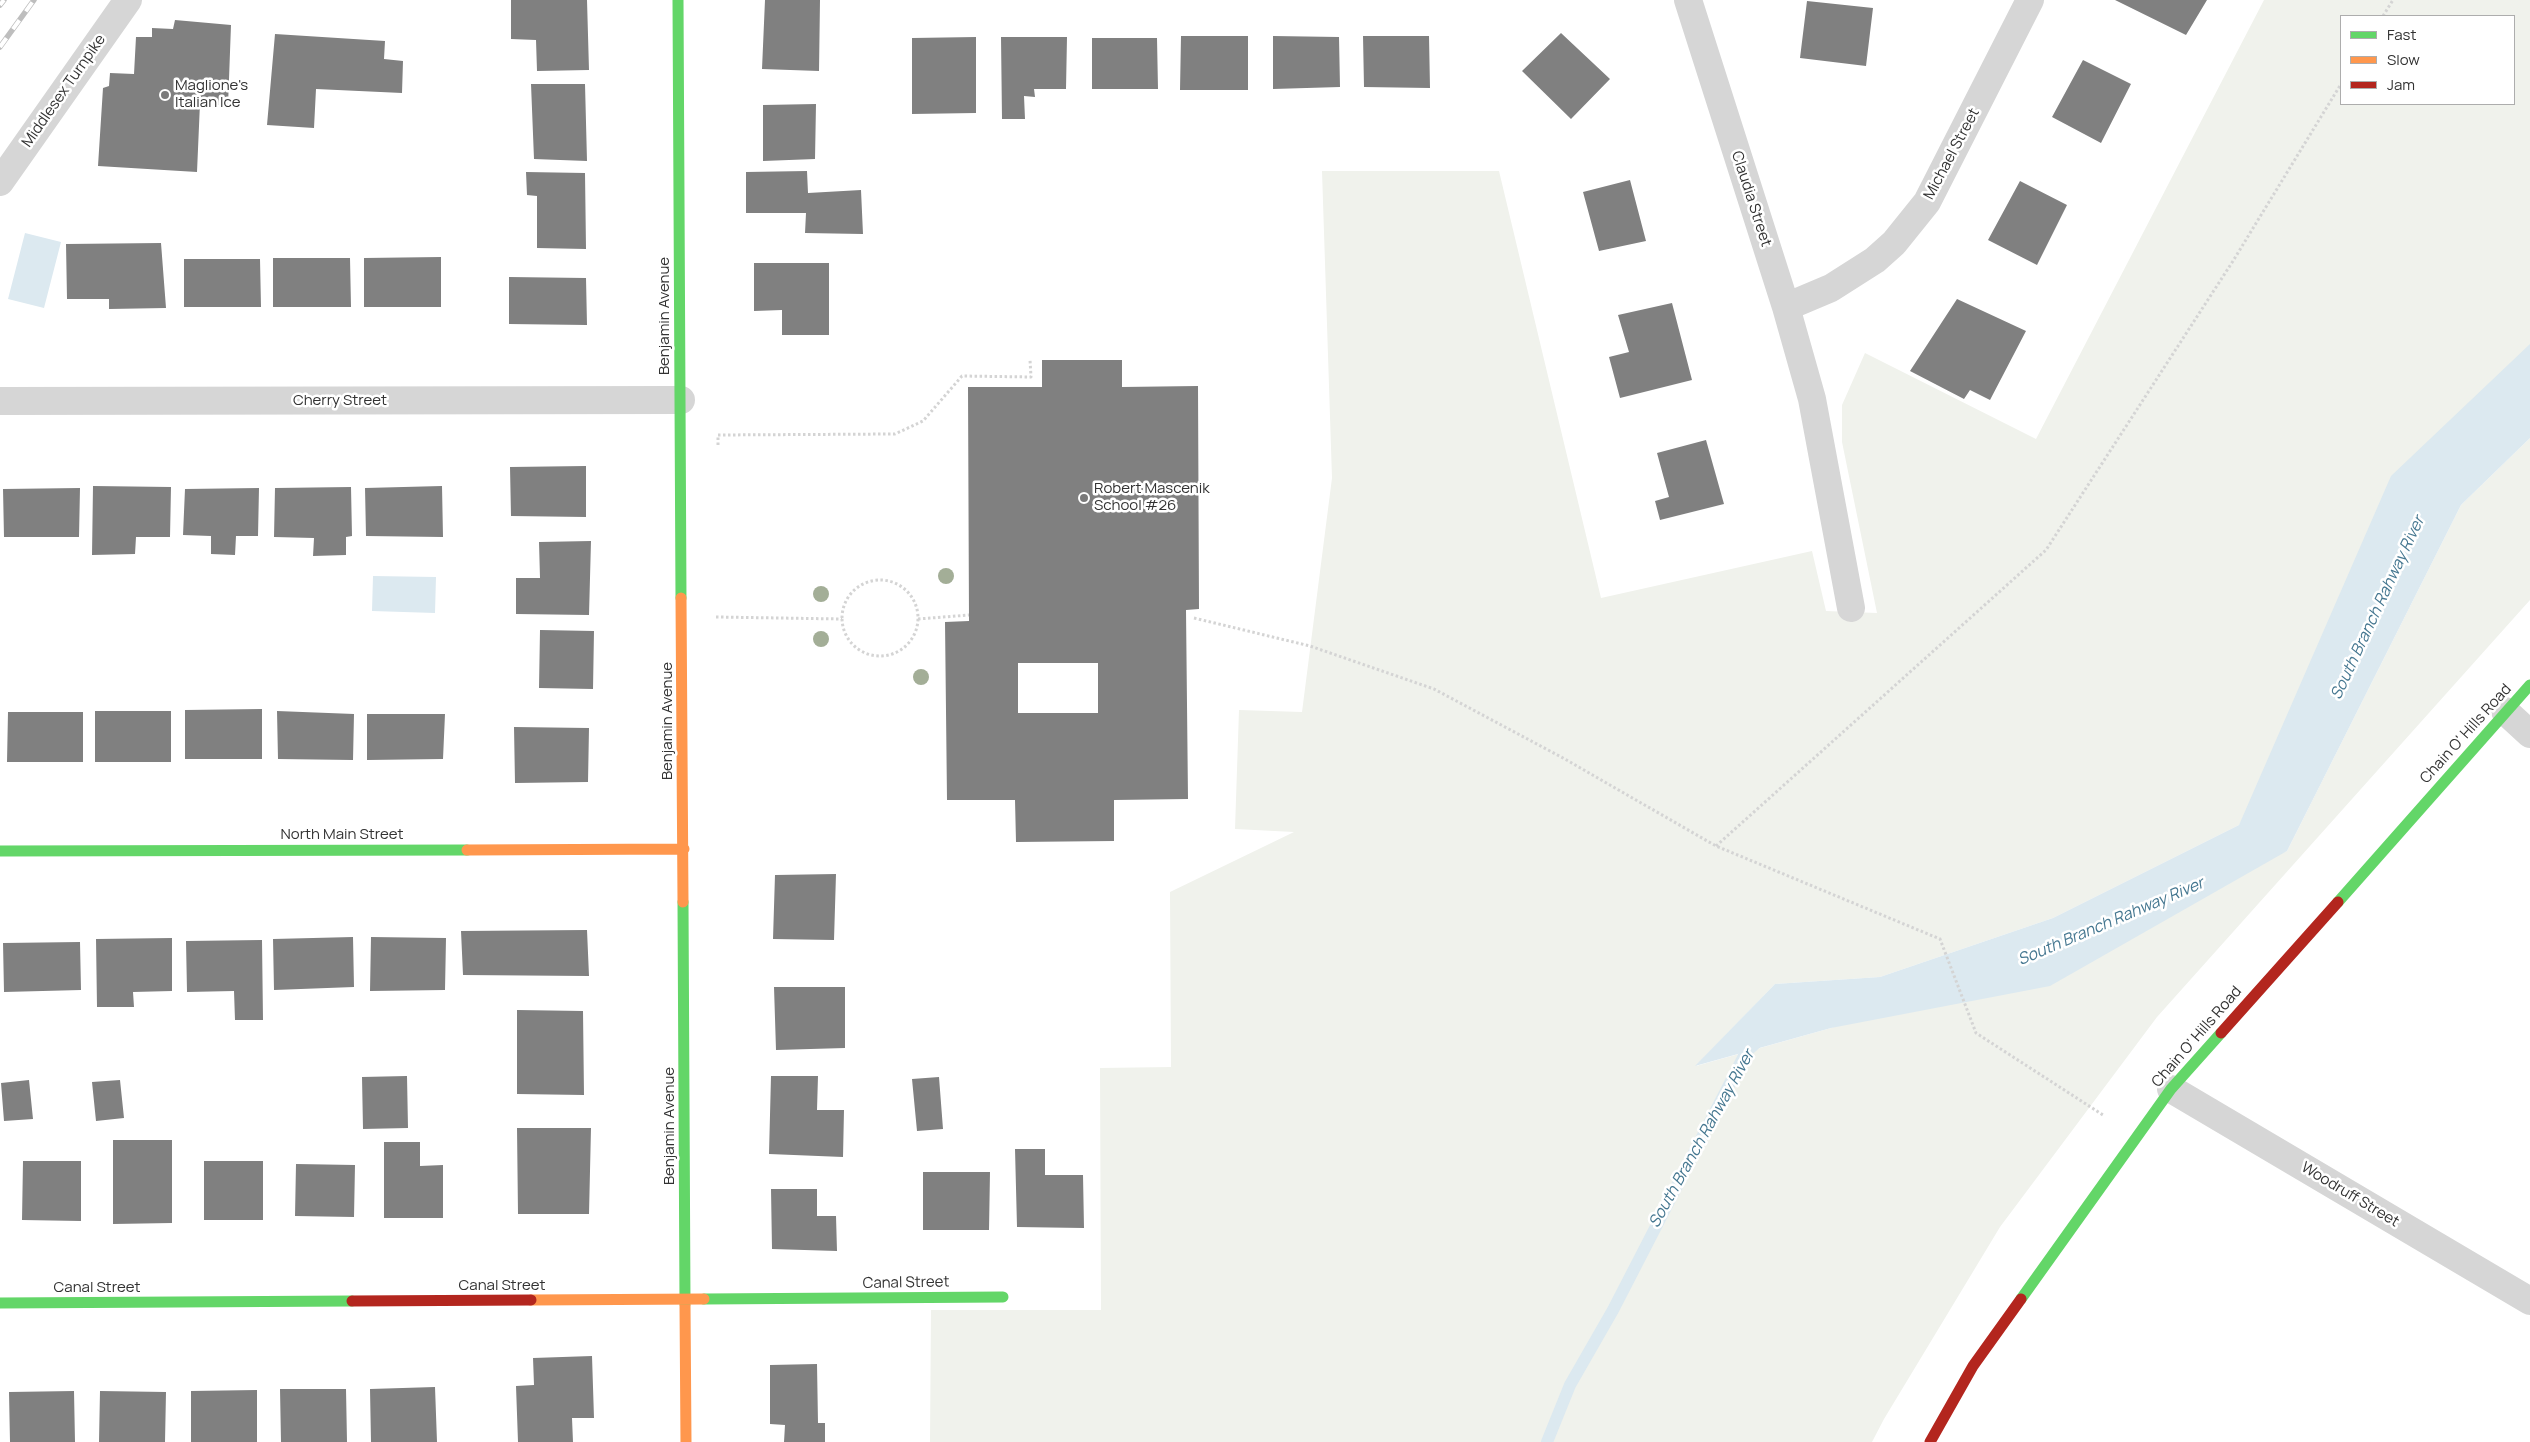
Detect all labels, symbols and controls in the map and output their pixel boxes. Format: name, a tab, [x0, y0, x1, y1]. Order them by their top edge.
legend	[2340, 15, 2515, 105]
text: Fast	[2387, 24, 2416, 45]
street label: Middlesex Turnpike	[18, 31, 110, 151]
text: Slow	[2387, 49, 2420, 70]
text: Jam	[2387, 74, 2415, 95]
place label: Maglione's Italian Ice	[175, 77, 248, 112]
marker: Maglione's Italian Ice	[159, 89, 171, 101]
street label: Michael Street	[1920, 105, 1984, 203]
street label: Claudia Street	[1727, 149, 1775, 249]
street label: Benjamin Avenue	[656, 257, 674, 375]
street label: Cherry Street	[293, 392, 387, 410]
place label: Robert Mascenik School #26	[1094, 480, 1210, 515]
marker: Robert Mascenik School #26	[1078, 492, 1090, 504]
water label: South Branch Rahway River	[2327, 513, 2429, 703]
street label: Benjamin Avenue	[659, 662, 677, 780]
street label: Chain O' Hills Road	[2417, 681, 2515, 787]
street label: North Main Street	[281, 826, 403, 844]
water label: South Branch Rahway River	[2015, 874, 2207, 970]
street label: Chain O' Hills Road	[2148, 983, 2246, 1091]
water label: South Branch Rahway River	[1645, 1047, 1759, 1231]
street label: Benjamin Avenue	[661, 1067, 679, 1185]
street label: Woodruff Street	[2298, 1159, 2402, 1231]
street label: Canal Street	[862, 1273, 950, 1293]
street label: Canal Street	[459, 1277, 545, 1295]
street label: Canal Street	[54, 1279, 140, 1297]

